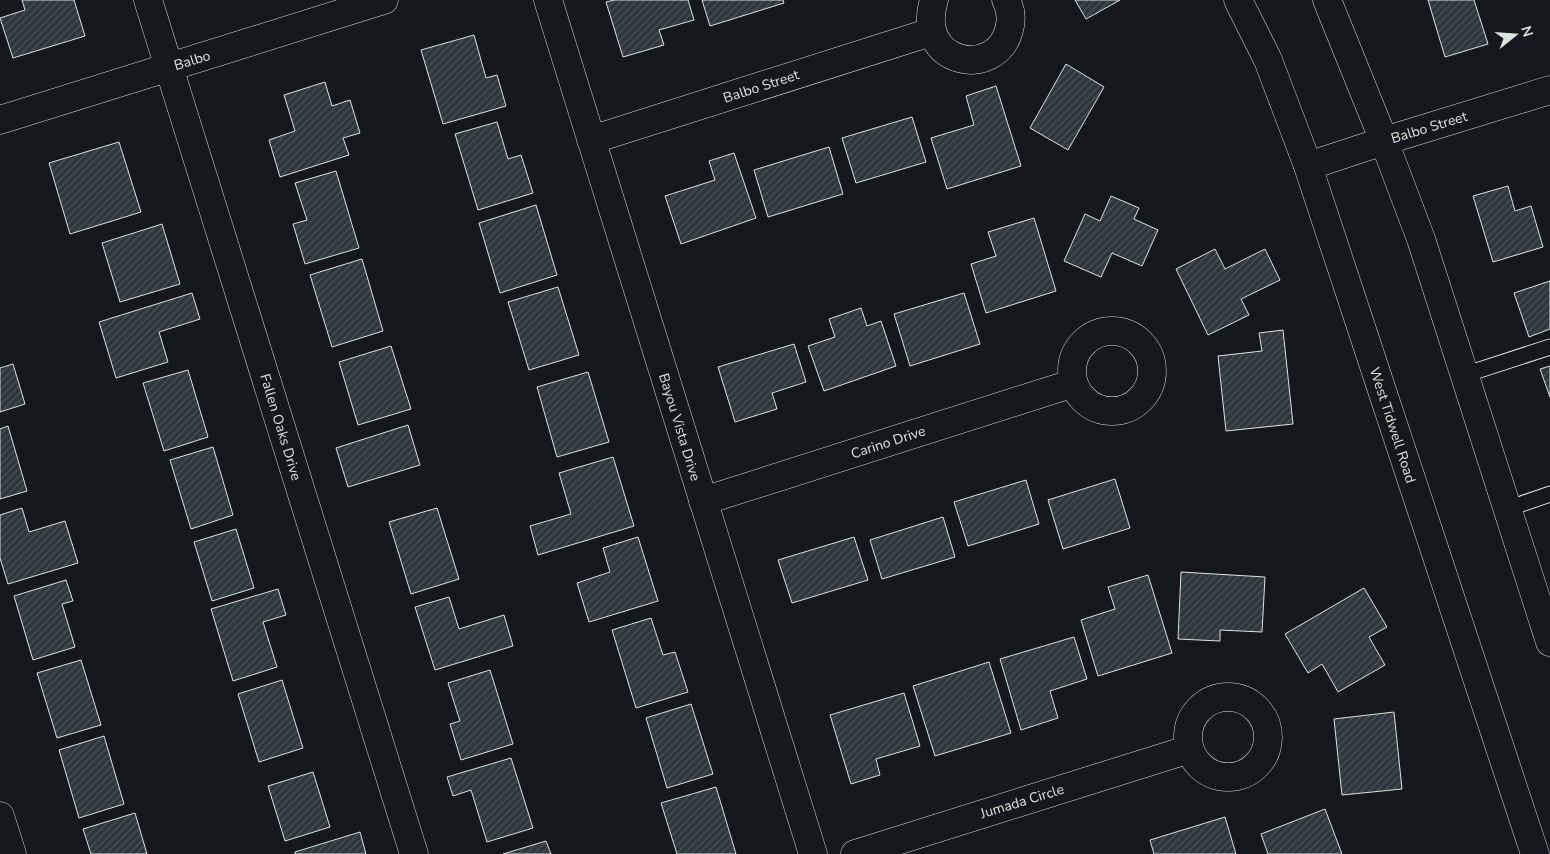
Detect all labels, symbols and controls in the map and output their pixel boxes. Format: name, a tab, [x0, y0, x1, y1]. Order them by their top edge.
north arrow	[1490, 10, 1540, 60]
text: N	[1516, 24, 1538, 39]
street label: Balbo	[172, 46, 213, 75]
street label: Balbo Street	[721, 65, 802, 108]
street label: Balbo Street	[1389, 107, 1470, 148]
street label: West Tidwell Road	[1365, 365, 1420, 485]
street label: Fallen Oaks Drive	[255, 371, 306, 483]
street label: Bayou Vista Drive	[654, 371, 705, 483]
street label: Carino Drive	[848, 421, 928, 463]
street label: Jumada Circle	[977, 780, 1066, 824]

